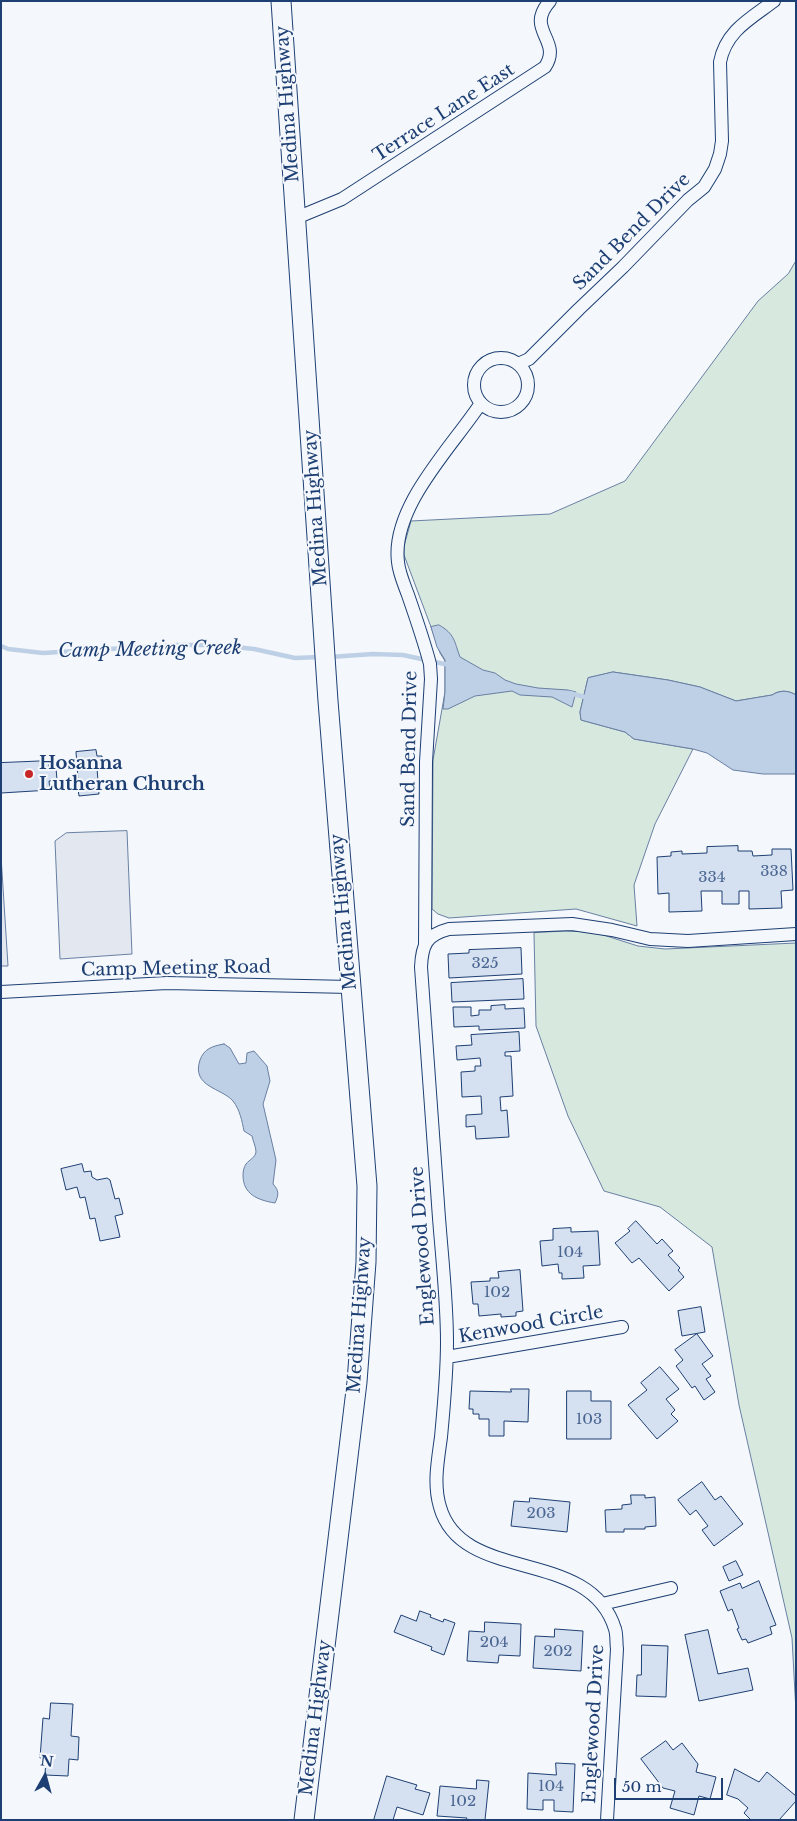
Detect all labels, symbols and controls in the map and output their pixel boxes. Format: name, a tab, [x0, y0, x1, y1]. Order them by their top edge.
street label: Medina Highway	[272, 25, 304, 183]
street label: Terrace Lane East	[369, 59, 519, 167]
street label: Sand Bend Drive	[569, 169, 695, 295]
street label: Medina Highway	[300, 429, 332, 587]
water label: Camp Meeting Creek	[58, 637, 242, 663]
street label: Sand Bend Drive	[398, 671, 422, 827]
place label: Hosanna Lutheran Church	[39, 753, 205, 796]
marker: Hosanna Lutheran Church	[23, 768, 35, 780]
street label: Medina Highway	[326, 833, 362, 991]
house number: 338	[760, 863, 788, 881]
house number: 334	[698, 869, 726, 887]
house number: 325	[472, 955, 498, 973]
street label: Camp Meeting Road	[81, 957, 271, 981]
street label: Englewood Drive	[407, 1166, 439, 1326]
street label: Medina Highway	[344, 1236, 376, 1394]
house number: 104	[557, 1244, 583, 1262]
house number: 102	[484, 1284, 510, 1302]
street label: Kenwood Circle	[457, 1302, 605, 1348]
house number: 103	[576, 1411, 602, 1429]
house number: 203	[526, 1505, 556, 1523]
house number: 204	[480, 1634, 508, 1652]
street label: Medina Highway	[296, 1639, 336, 1797]
house number: 202	[543, 1643, 573, 1661]
street label: Englewood Drive	[579, 1644, 609, 1804]
north arrow	[20, 1751, 70, 1801]
text: N	[39, 1751, 54, 1771]
scale bar	[617, 1768, 726, 1800]
text: 50 m	[622, 1777, 662, 1796]
house number: 104	[538, 1778, 564, 1796]
house number: 102	[450, 1793, 476, 1811]

